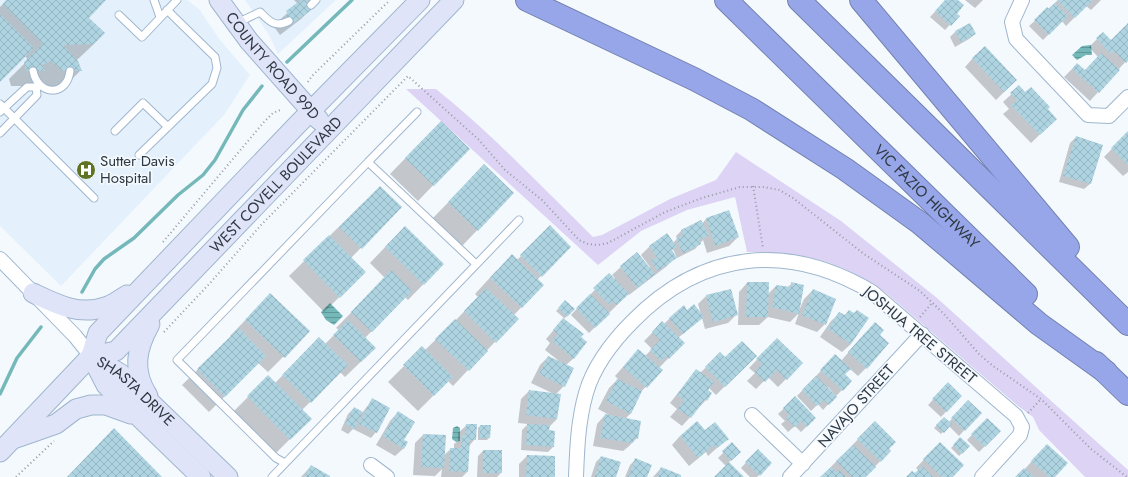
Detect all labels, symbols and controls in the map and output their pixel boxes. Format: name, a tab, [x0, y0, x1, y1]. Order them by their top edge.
street label: COUNTY ROAD 99D	[220, 7, 325, 125]
street label: WEST COVELL BOULEVARD	[205, 112, 347, 258]
street label: VIC FAZIO HIGHWAY	[869, 140, 985, 254]
place label: Sutter Davis Hospital	[100, 150, 175, 189]
hospital icon: Sutter Davis Hospital	[75, 159, 97, 181]
street label: JOSHUA TREE STREET	[857, 280, 981, 389]
street label: SHASTA DRIVE	[92, 351, 180, 431]
street label: NAVAJO STREET	[813, 359, 899, 453]

